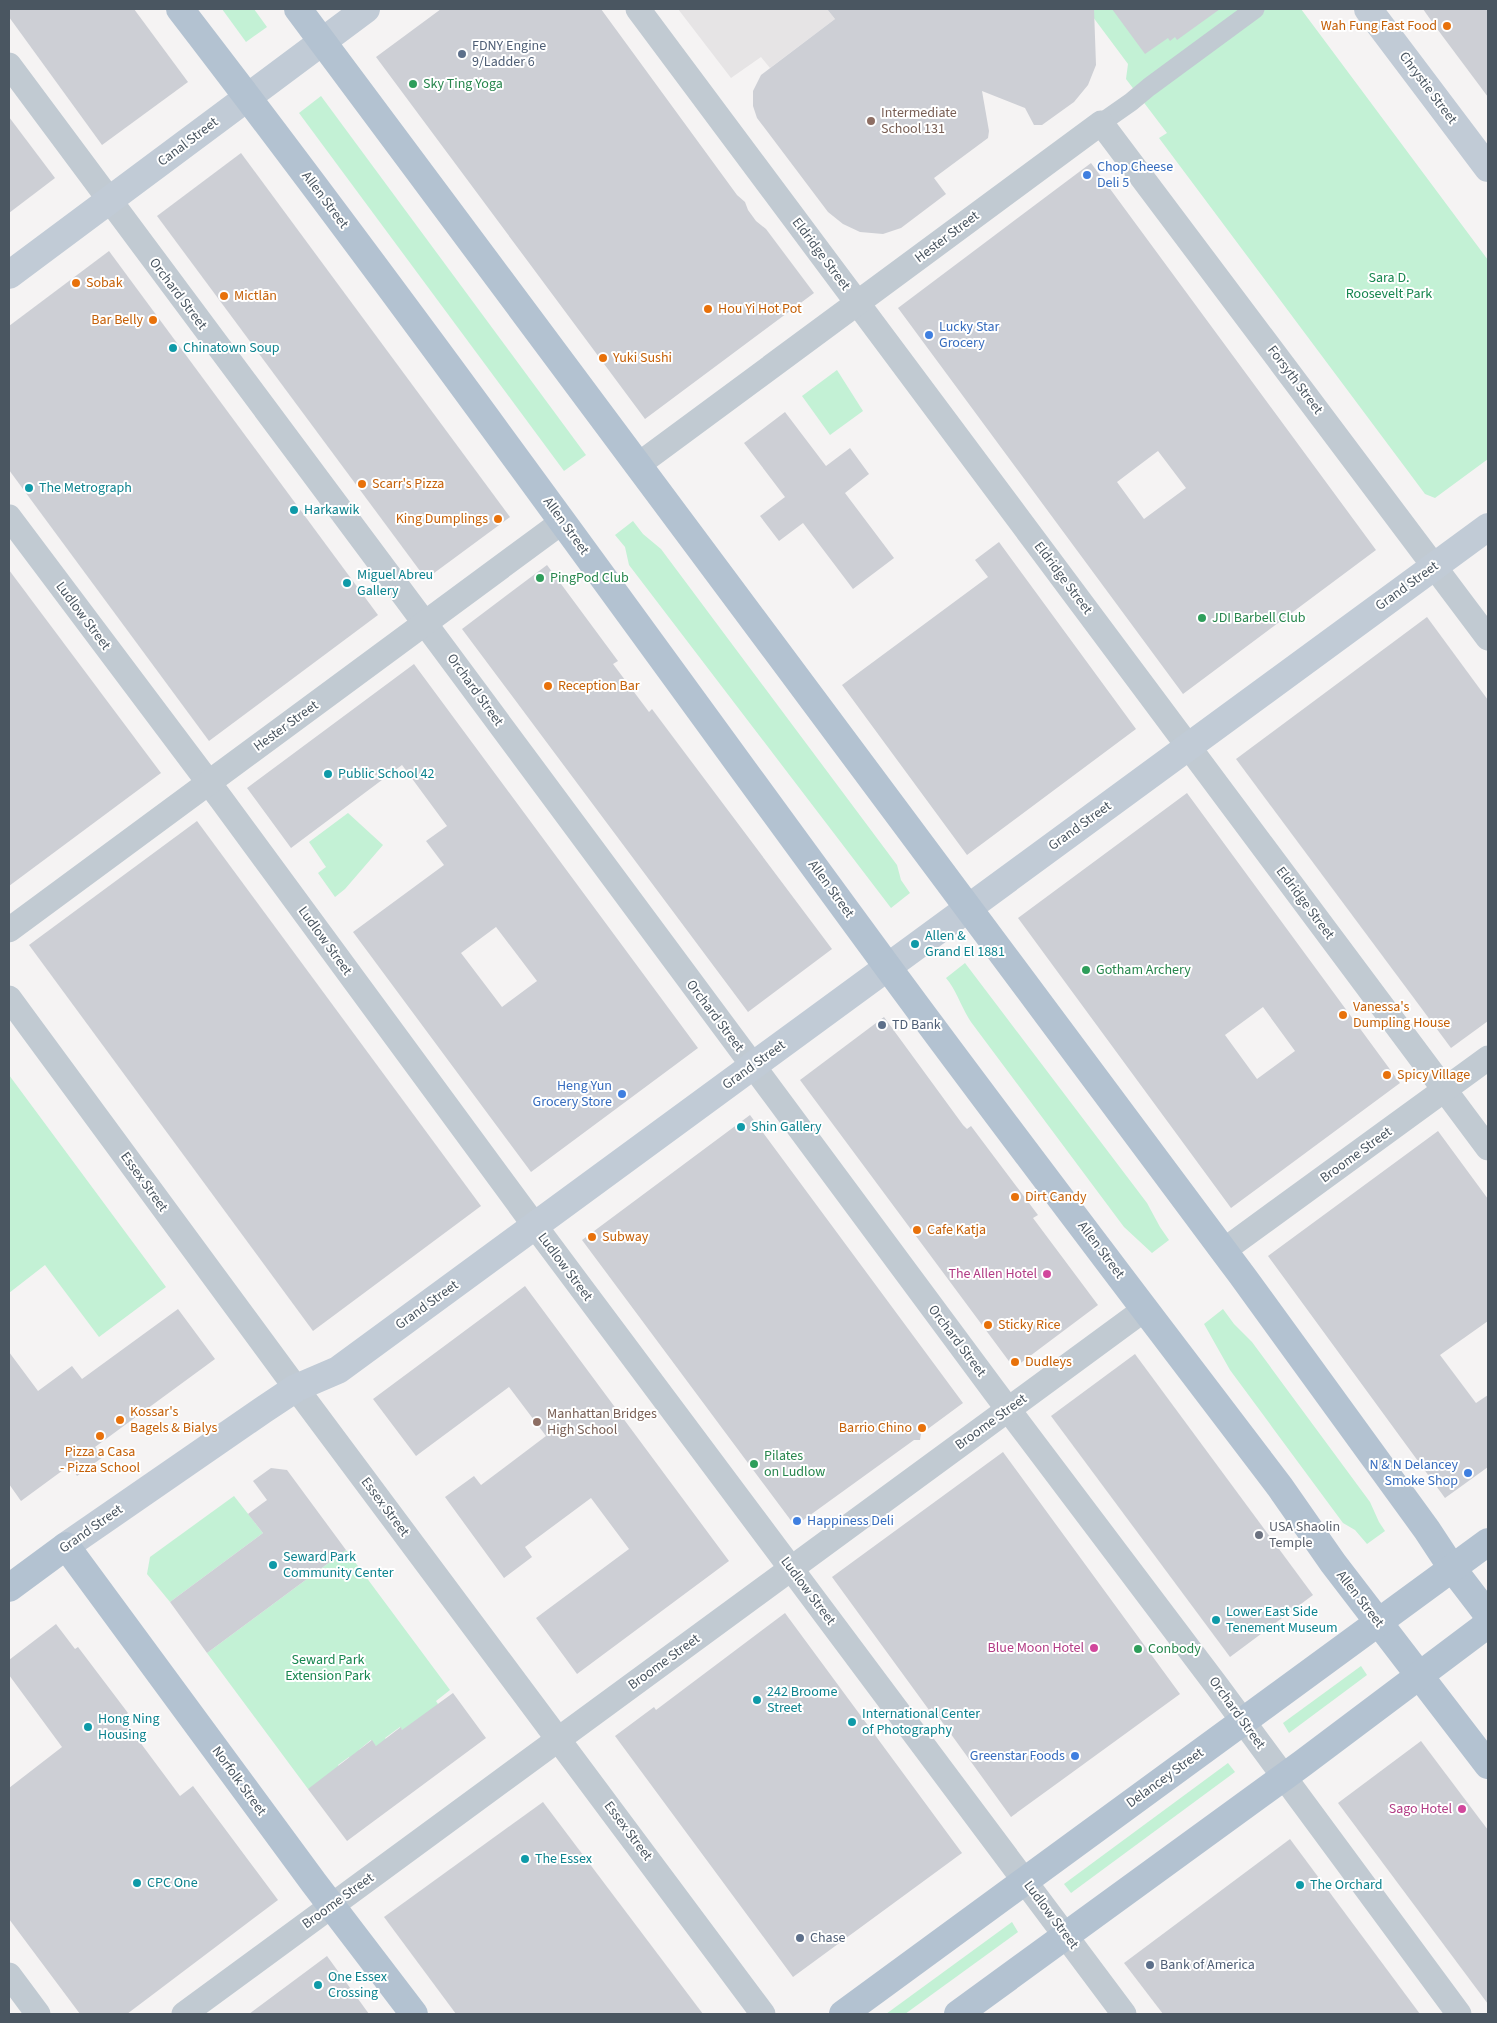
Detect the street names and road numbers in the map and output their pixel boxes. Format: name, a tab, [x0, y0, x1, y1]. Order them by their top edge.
street label: Chrystie Street	[1394, 48, 1462, 129]
street label: Canal Street	[154, 112, 223, 171]
street label: Allen Street	[297, 167, 353, 233]
street label: Hester Street	[911, 206, 984, 268]
street label: Eldridge Street	[787, 213, 855, 295]
street label: Orchard Street	[144, 254, 212, 334]
street label: Forsyth Street	[1262, 341, 1328, 419]
street label: Allen Street	[538, 493, 594, 559]
street label: Eldridge Street	[1029, 537, 1097, 619]
street label: Grand Street	[1371, 556, 1443, 616]
street label: Ludlow Street	[51, 578, 116, 655]
street label: Orchard Street	[442, 650, 508, 731]
street label: Hester Street	[249, 695, 323, 756]
street label: Grand Street	[1044, 796, 1116, 856]
street label: Allen Street	[803, 856, 859, 922]
street label: Eldridge Street	[1271, 862, 1339, 944]
street label: Ludlow Street	[293, 902, 357, 980]
street label: Orchard Street	[681, 976, 749, 1056]
street label: Grand Street	[718, 1035, 790, 1095]
street label: Broome Street	[1316, 1122, 1396, 1188]
street label: Essex Street	[115, 1148, 173, 1216]
street label: Allen Street	[1073, 1217, 1129, 1283]
street label: Ludlow Street	[533, 1229, 598, 1306]
street label: Grand Street	[391, 1275, 463, 1335]
street label: Orchard Street	[923, 1301, 991, 1381]
street label: Broome Street	[951, 1389, 1031, 1455]
street label: Essex Street	[356, 1473, 414, 1541]
street label: Grand Street	[55, 1500, 127, 1558]
street label: Ludlow Street	[776, 1553, 841, 1630]
street label: Allen Street	[1331, 1566, 1389, 1632]
street label: Broome Street	[624, 1629, 704, 1695]
street label: Orchard Street	[1204, 1673, 1270, 1754]
street label: Norfolk Street	[207, 1742, 271, 1820]
street label: Delancey Street	[1122, 1743, 1208, 1813]
street label: Essex Street	[599, 1797, 657, 1865]
street label: Broome Street	[298, 1868, 378, 1934]
street label: Ludlow Street	[1019, 1877, 1084, 1954]

